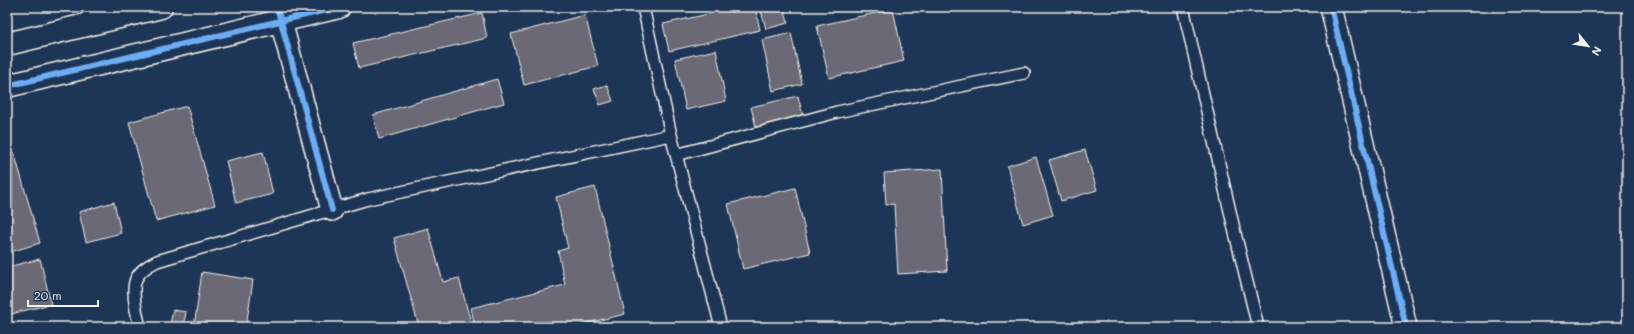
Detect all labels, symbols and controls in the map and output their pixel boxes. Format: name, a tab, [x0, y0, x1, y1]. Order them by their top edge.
north arrow	[1568, 26, 1608, 66]
text: N	[1589, 44, 1606, 59]
scale bar	[28, 282, 98, 308]
text: 20 m	[34, 287, 62, 303]

